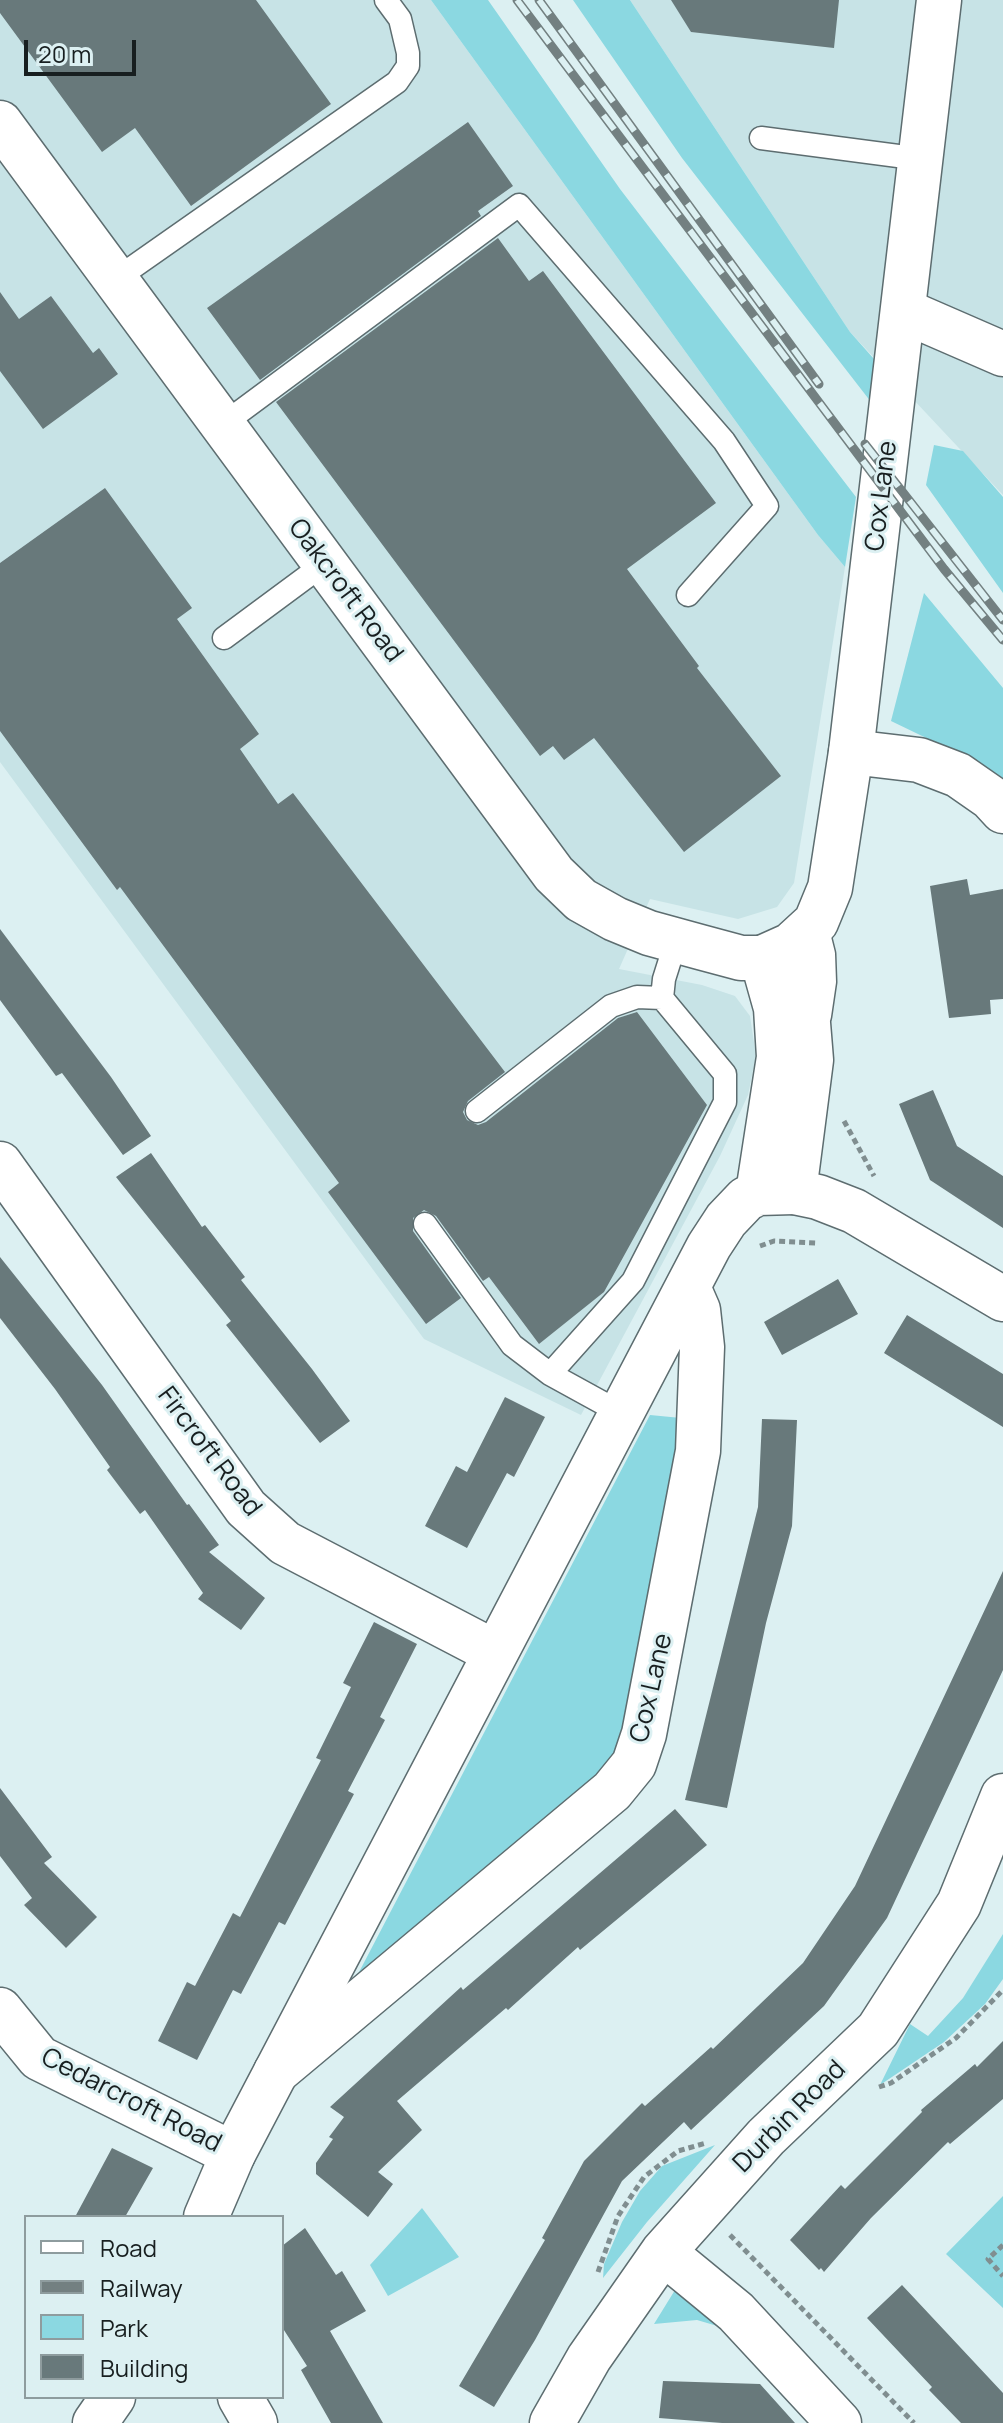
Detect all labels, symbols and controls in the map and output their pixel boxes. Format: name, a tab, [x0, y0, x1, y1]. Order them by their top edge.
scale bar	[28, 24, 140, 74]
text: 20 m	[38, 37, 91, 70]
street label: Cox Lane	[860, 439, 904, 553]
street label: Oakcroft Road	[281, 513, 409, 669]
street label: Fircroft Road	[150, 1381, 268, 1523]
street label: Cox Lane	[624, 1630, 680, 1746]
street label: Cedarcroft Road	[36, 2042, 226, 2160]
street label: Durbin Road	[727, 2054, 853, 2180]
legend	[24, 2215, 284, 2399]
text: Road	[100, 2231, 157, 2264]
text: Railway	[100, 2271, 183, 2304]
text: Park	[100, 2311, 148, 2344]
text: Building	[100, 2351, 188, 2384]

